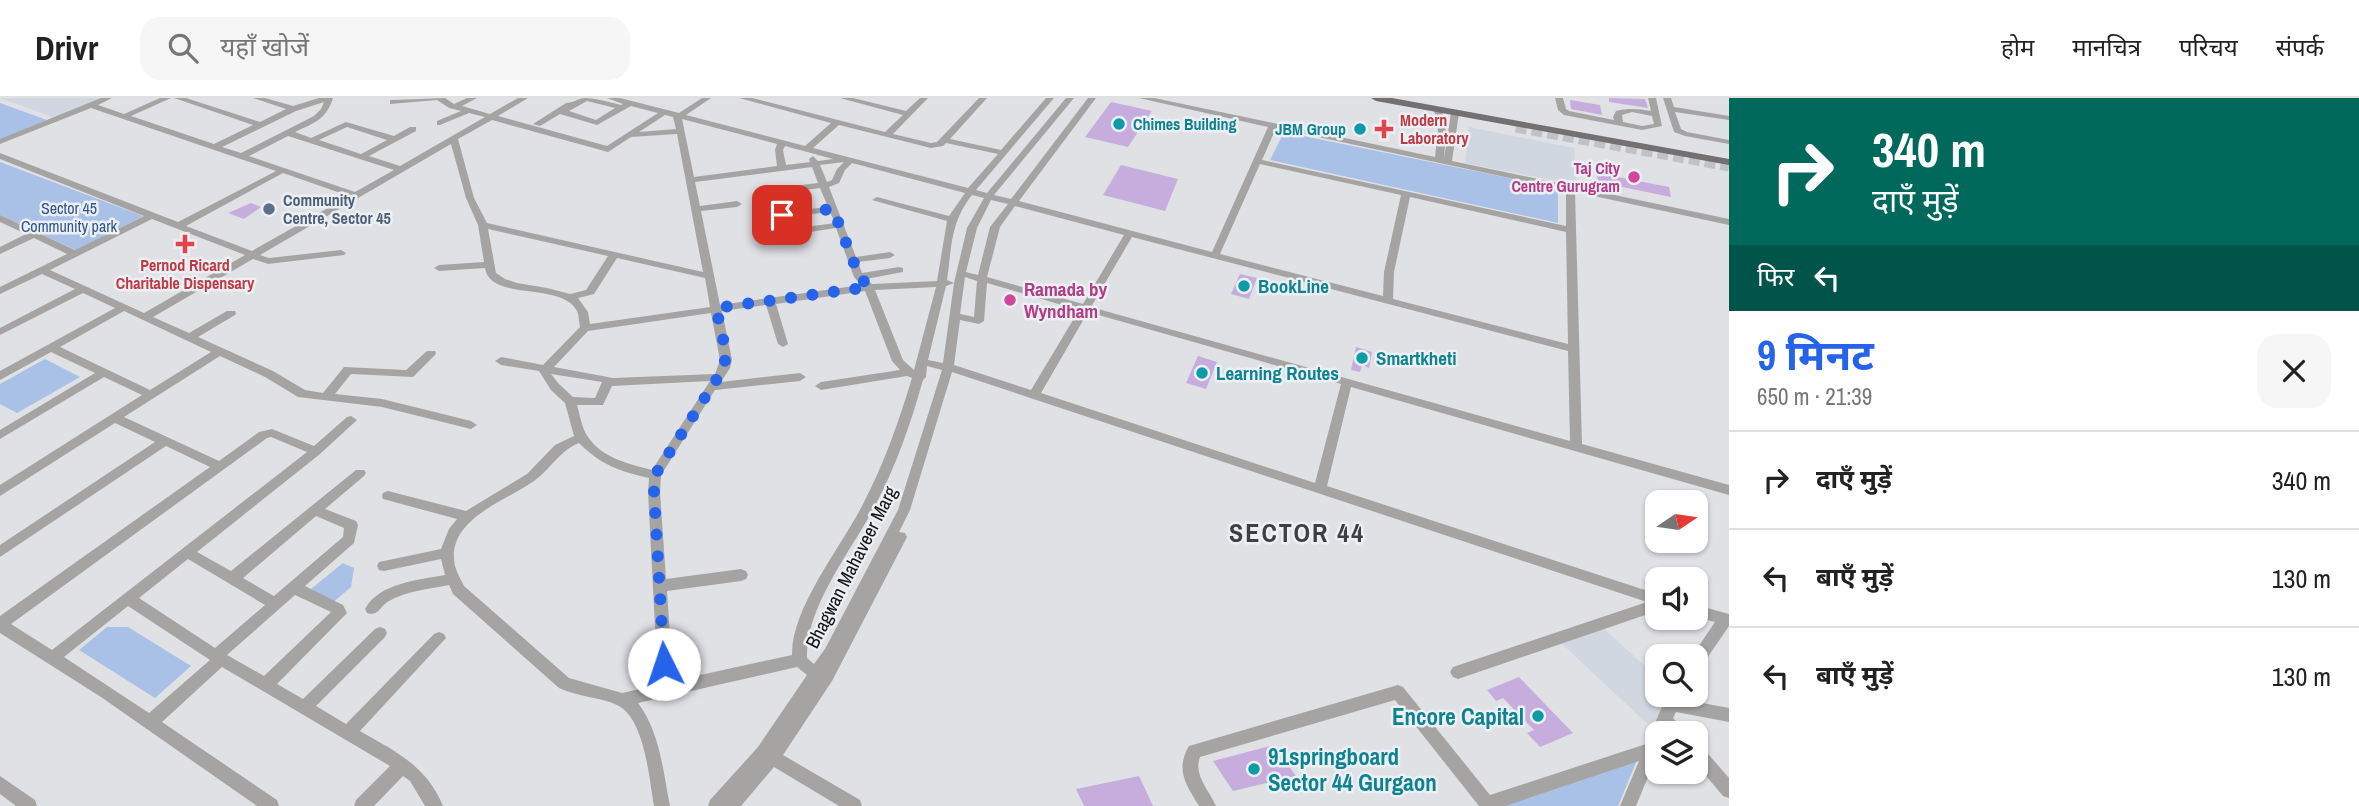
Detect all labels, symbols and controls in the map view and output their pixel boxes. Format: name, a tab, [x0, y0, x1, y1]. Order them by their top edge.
search box	[140, 17, 630, 80]
text: Drivr	[35, 26, 98, 70]
icon: search	[164, 29, 202, 67]
text: यहाँ खोजें	[220, 29, 309, 64]
text: होम	[2001, 31, 2034, 63]
text: मानचित्र	[2072, 31, 2141, 63]
text: परिचय	[2179, 31, 2238, 63]
text: संपर्क	[2276, 31, 2324, 63]
place label: Modern Laboratory	[1400, 109, 1469, 149]
place label: Chimes Building	[1133, 113, 1237, 135]
marker: Chimes Building	[1111, 116, 1127, 132]
text: 340 m	[1872, 116, 1986, 182]
place label: JBM Group	[1275, 118, 1346, 140]
marker: Modern Laboratory	[1374, 119, 1394, 139]
marker: JBM Group	[1352, 121, 1368, 137]
icon: right	[1757, 126, 1848, 217]
place label: Taj City Centre Gurugram	[1511, 157, 1621, 197]
marker: Taj City Centre Gurugram	[1626, 169, 1642, 185]
text: दाएँ मुड़ें	[1872, 179, 1959, 222]
pin	[752, 185, 812, 245]
place label: Community Centre, Sector 45	[283, 189, 391, 229]
icon: arrive	[763, 196, 801, 234]
park label: Sector 45 Community park	[21, 197, 118, 237]
marker: Community Centre, Sector 45	[261, 201, 277, 217]
marker: Pernod Ricard Charitable Dispensary	[177, 236, 193, 252]
place label: Pernod Ricard Charitable Dispensary	[116, 254, 255, 294]
text: फिर	[1757, 259, 1794, 294]
icon: left	[1808, 259, 1846, 297]
place label: BookLine	[1258, 273, 1329, 299]
place label: Ramada by Wyndham	[1024, 276, 1107, 324]
marker: BookLine	[1236, 278, 1252, 294]
marker: Ramada by Wyndham	[1002, 292, 1018, 308]
text: 9 मिनट	[1757, 327, 1874, 383]
button: close	[2257, 334, 2331, 408]
place label: Smartkheti	[1376, 345, 1457, 371]
marker: Smartkheti	[1354, 350, 1370, 366]
place label: Learning Routes	[1216, 360, 1339, 386]
marker: Learning Routes	[1194, 365, 1210, 381]
text: 650 m · 21:39	[1757, 381, 1872, 412]
icon: right	[1757, 461, 1795, 499]
text: दाएँ मुड़ें	[1816, 461, 1892, 496]
text: 340 m	[2272, 463, 2331, 498]
street label: Bhagwan Mahaveer Marg	[799, 481, 903, 652]
north arrow	[1645, 490, 1708, 553]
map controls	[1645, 490, 1708, 784]
district label: SECTOR 44	[1229, 515, 1365, 550]
icon: left	[1757, 559, 1795, 597]
text: बाएँ मुड़ें	[1816, 559, 1893, 594]
text: 130 m	[2272, 561, 2331, 596]
button: sound	[1645, 567, 1708, 630]
position arrow	[627, 627, 701, 701]
button: search	[1645, 644, 1708, 707]
icon: left	[1757, 657, 1795, 695]
text: बाएँ मुड़ें	[1816, 657, 1893, 692]
text: 130 m	[2272, 659, 2331, 694]
place label: Encore Capital	[1392, 701, 1524, 732]
marker: Encore Capital	[1530, 708, 1546, 724]
button: layers	[1645, 721, 1708, 784]
place label: 91springboard Sector 44 Gurgaon	[1268, 741, 1437, 798]
marker: 91springboard Sector 44 Gurgaon	[1246, 761, 1262, 777]

